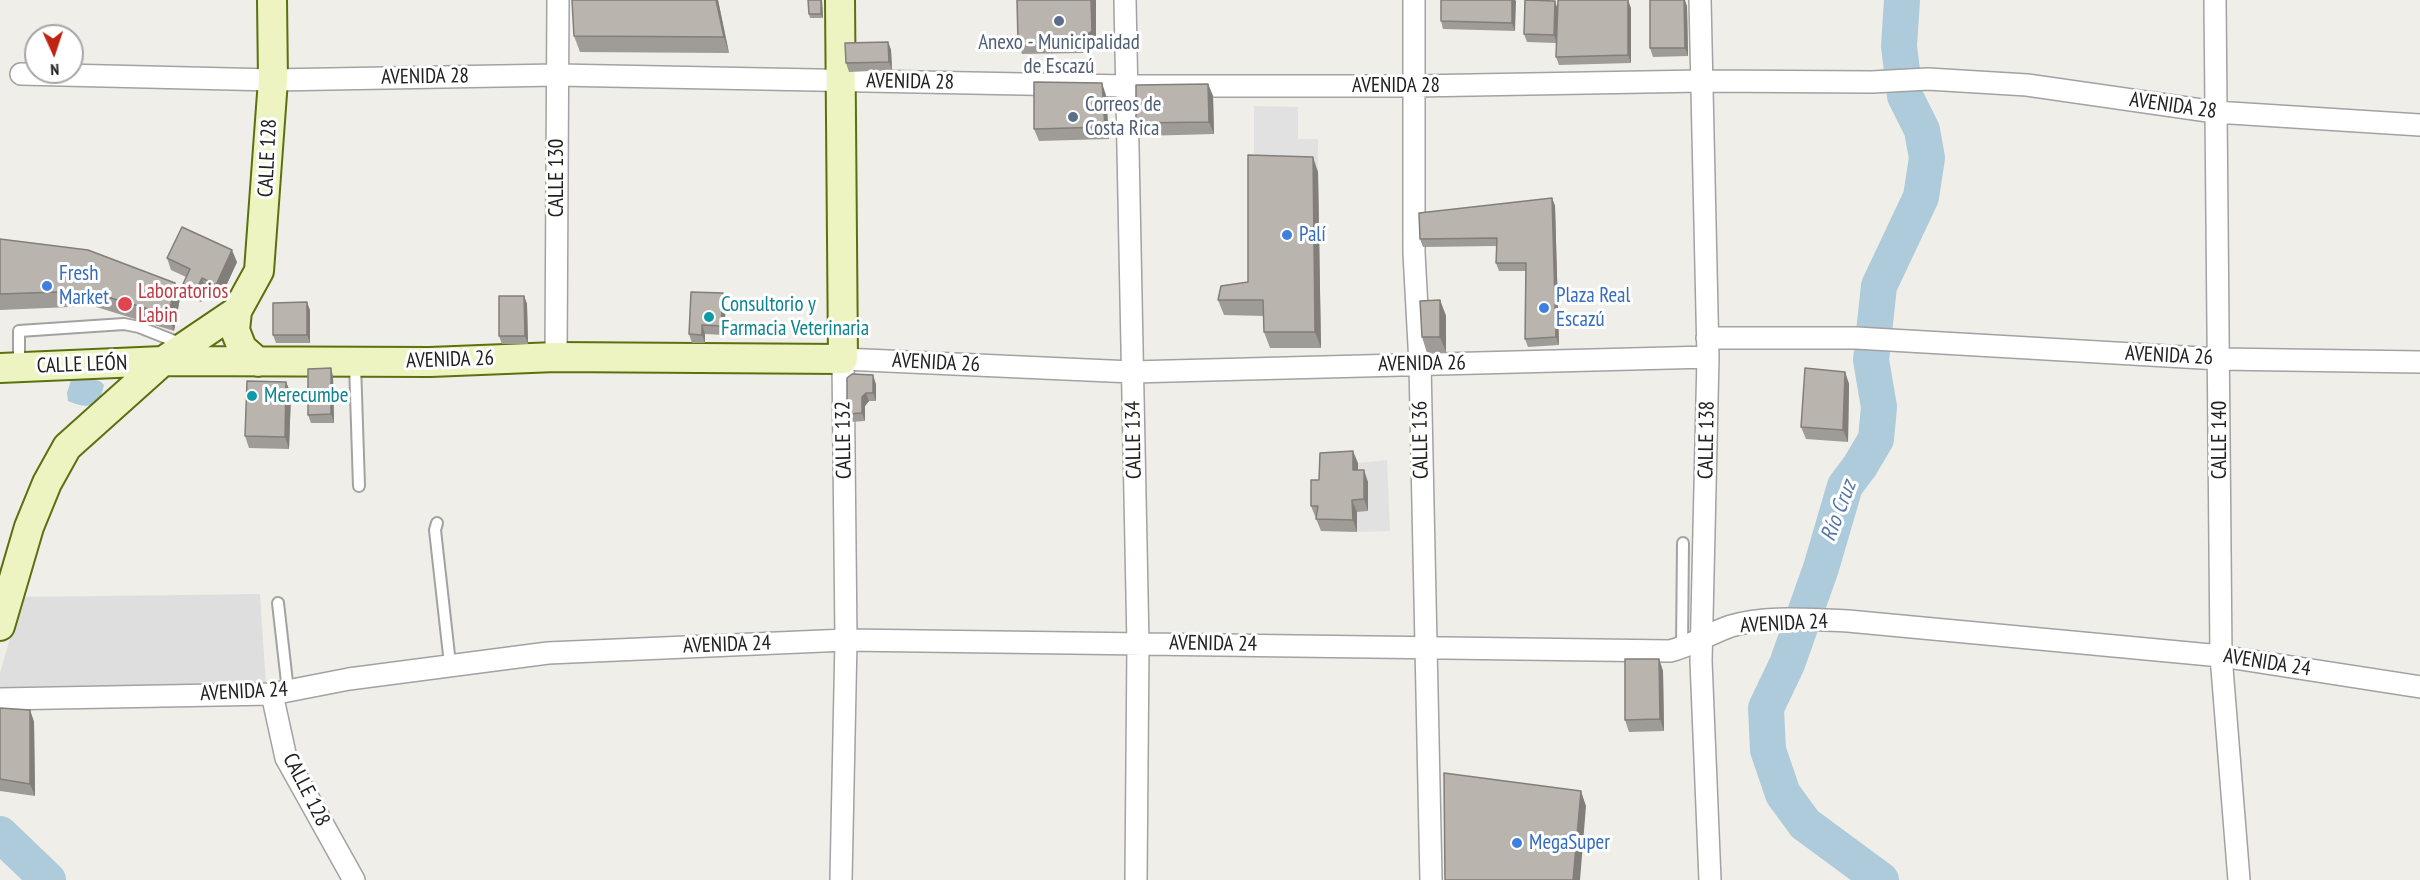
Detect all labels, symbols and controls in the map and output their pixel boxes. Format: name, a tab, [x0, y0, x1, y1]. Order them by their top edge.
marker: Anexo - Municipalidad de Escazú	[1052, 14, 1066, 28]
north arrow	[24, 24, 84, 84]
place label: Anexo - Municipalidad de Escazú	[978, 30, 1140, 80]
text: N	[50, 60, 60, 80]
street label: AVENIDA 28	[381, 64, 469, 90]
street label: AVENIDA 28	[866, 69, 954, 95]
street label: AVENIDA 28	[1352, 73, 1440, 99]
street label: AVENIDA 28	[2128, 87, 2218, 125]
place label: Correos de Costa Rica	[1085, 92, 1162, 142]
marker: Correos de Costa Rica	[1066, 110, 1080, 124]
street label: CALLE 128	[253, 118, 283, 198]
street label: CALLE 130	[544, 139, 570, 217]
place label: Palí	[1299, 222, 1326, 248]
marker: Palí	[1280, 228, 1294, 242]
place label: Fresh Market	[59, 261, 109, 311]
marker: Fresh Market	[40, 279, 54, 293]
place label: Laboratorios Labin	[138, 279, 228, 329]
place label: Plaza Real Escazú	[1556, 283, 1630, 333]
place label: Consultorio y Farmacia Veterinaria	[721, 292, 869, 342]
marker: Laboratorios Labin	[116, 295, 134, 313]
marker: Plaza Real Escazú	[1537, 301, 1551, 315]
marker: Consultorio y Farmacia Veterinaria	[702, 310, 716, 324]
street label: AVENIDA 26	[2124, 341, 2214, 371]
street label: AVENIDA 26	[406, 346, 494, 374]
street label: AVENIDA 26	[891, 348, 981, 378]
street label: CALLE LEÓN	[36, 351, 128, 379]
street label: AVENIDA 26	[1378, 351, 1466, 377]
place label: Merecumbe	[264, 383, 348, 409]
marker: Merecumbe	[245, 389, 259, 403]
street label: CALLE 132	[831, 401, 857, 479]
street label: CALLE 134	[1121, 401, 1147, 479]
street label: CALLE 136	[1408, 401, 1434, 479]
street label: CALLE 138	[1694, 401, 1720, 479]
street label: CALLE 140	[2207, 401, 2233, 479]
water label: Río Cruz	[1815, 477, 1863, 545]
street label: AVENIDA 24	[1739, 609, 1829, 639]
street label: AVENIDA 24	[683, 631, 771, 659]
street label: AVENIDA 24	[1169, 631, 1257, 657]
street label: AVENIDA 24	[2222, 644, 2312, 682]
street label: AVENIDA 24	[199, 677, 289, 707]
street label: CALLE 128	[277, 749, 335, 831]
place label: MegaSuper	[1529, 830, 1610, 856]
marker: MegaSuper	[1510, 836, 1524, 850]

